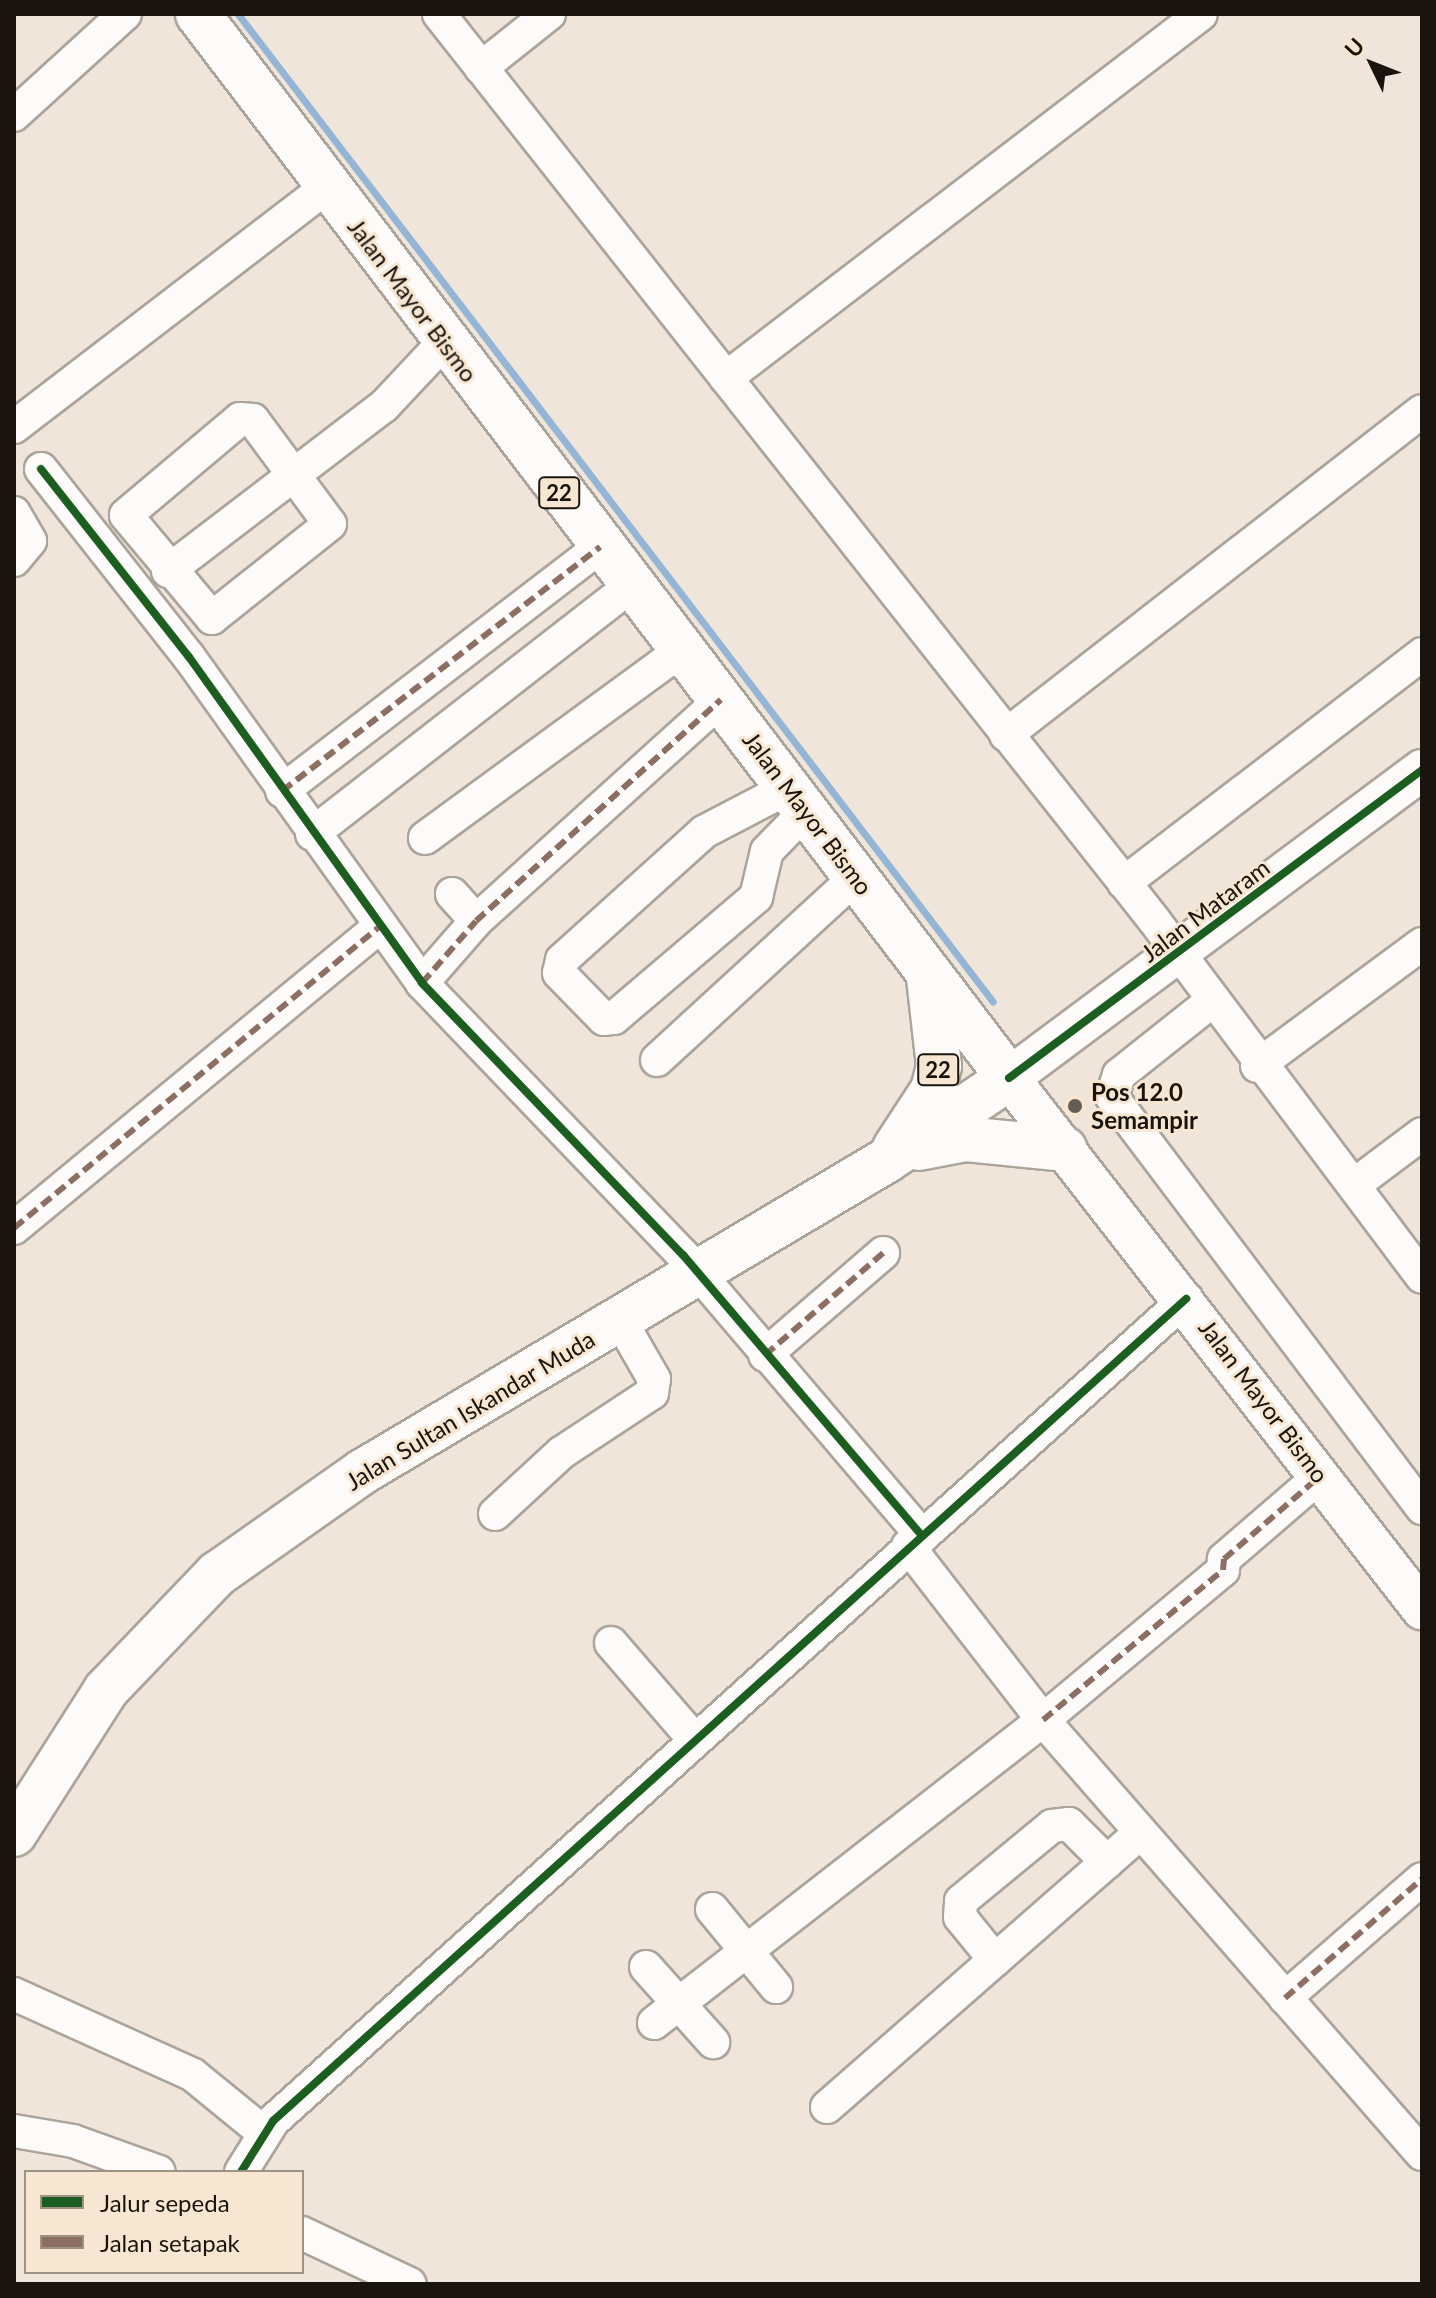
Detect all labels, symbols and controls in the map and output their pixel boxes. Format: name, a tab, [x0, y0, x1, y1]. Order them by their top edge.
north arrow	[1332, 24, 1412, 104]
text: U	[1339, 32, 1370, 62]
street label: Jalan Mayor Bismo	[342, 212, 484, 388]
road number: 22	[537, 475, 581, 511]
street label: Jalan Mayor Bismo	[737, 725, 879, 901]
street label: Jalan Mataram	[1135, 852, 1275, 968]
road number: 22	[916, 1052, 960, 1088]
place label: Pos 12.0 Semampir	[1091, 1078, 1198, 1134]
marker: Pos 12.0 Semampir	[1066, 1097, 1084, 1115]
street label: Jalan Mayor Bismo	[1193, 1313, 1335, 1489]
street label: Jalan Sultan Iskandar Muda	[340, 1324, 600, 1496]
legend	[24, 2170, 304, 2274]
text: Jalur sepeda	[100, 2188, 230, 2217]
text: Jalan setapak	[100, 2228, 240, 2257]

